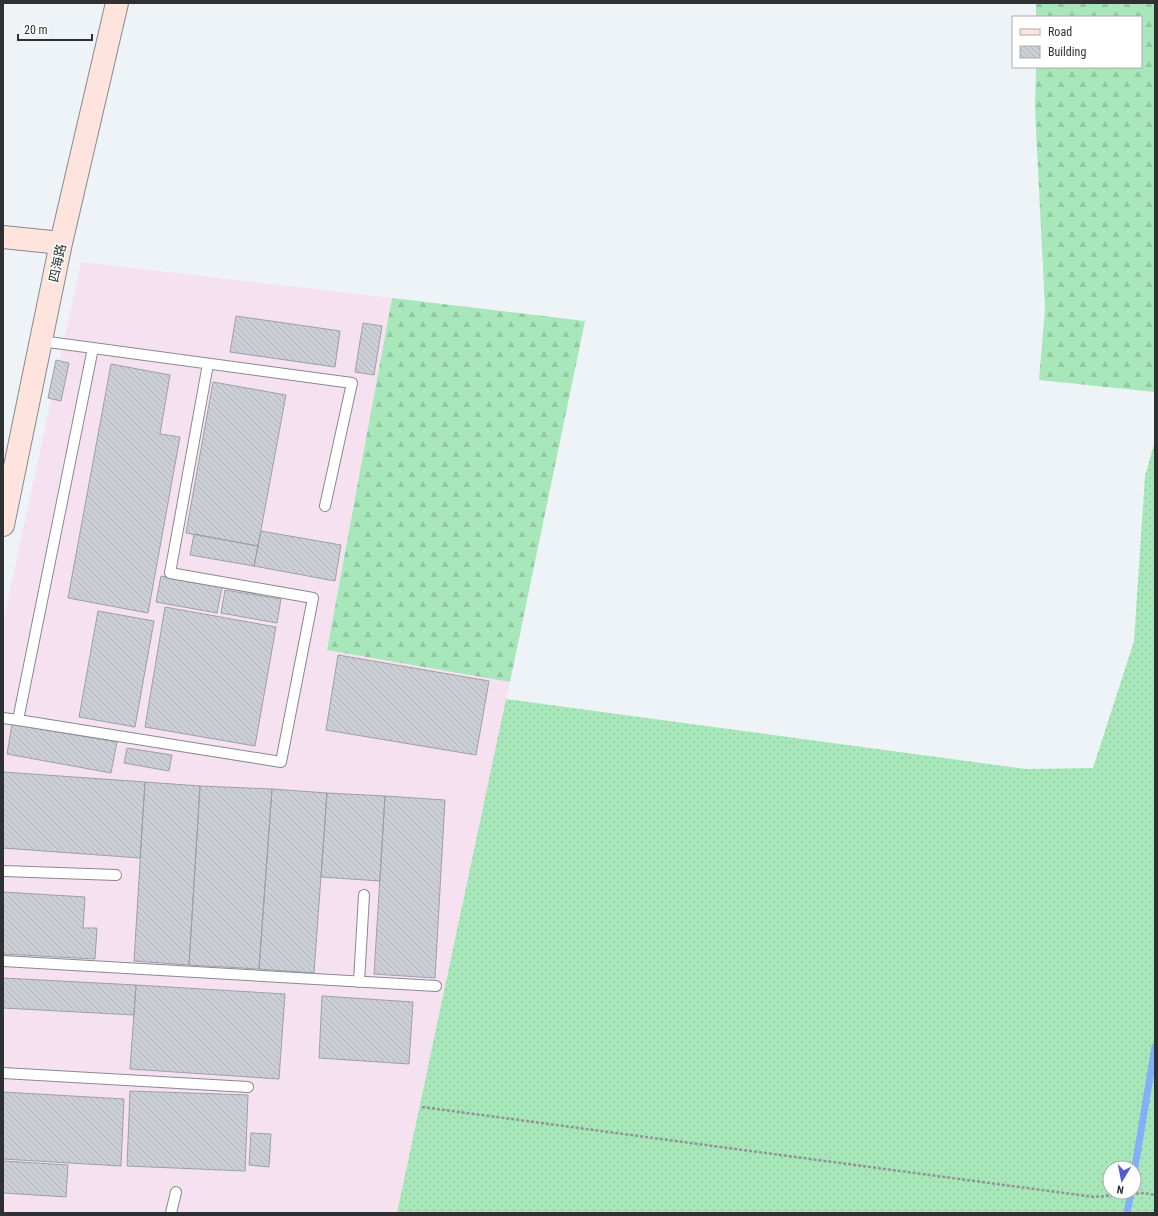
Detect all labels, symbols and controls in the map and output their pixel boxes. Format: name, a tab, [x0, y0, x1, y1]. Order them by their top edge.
scale bar	[18, 16, 92, 42]
legend	[1012, 16, 1142, 68]
text: 20 m	[24, 23, 48, 37]
text: Road	[1048, 25, 1072, 39]
text: Building	[1048, 45, 1086, 59]
street label: 四海路	[46, 242, 69, 284]
north arrow	[1102, 1160, 1142, 1200]
text: N	[1116, 1182, 1125, 1196]

